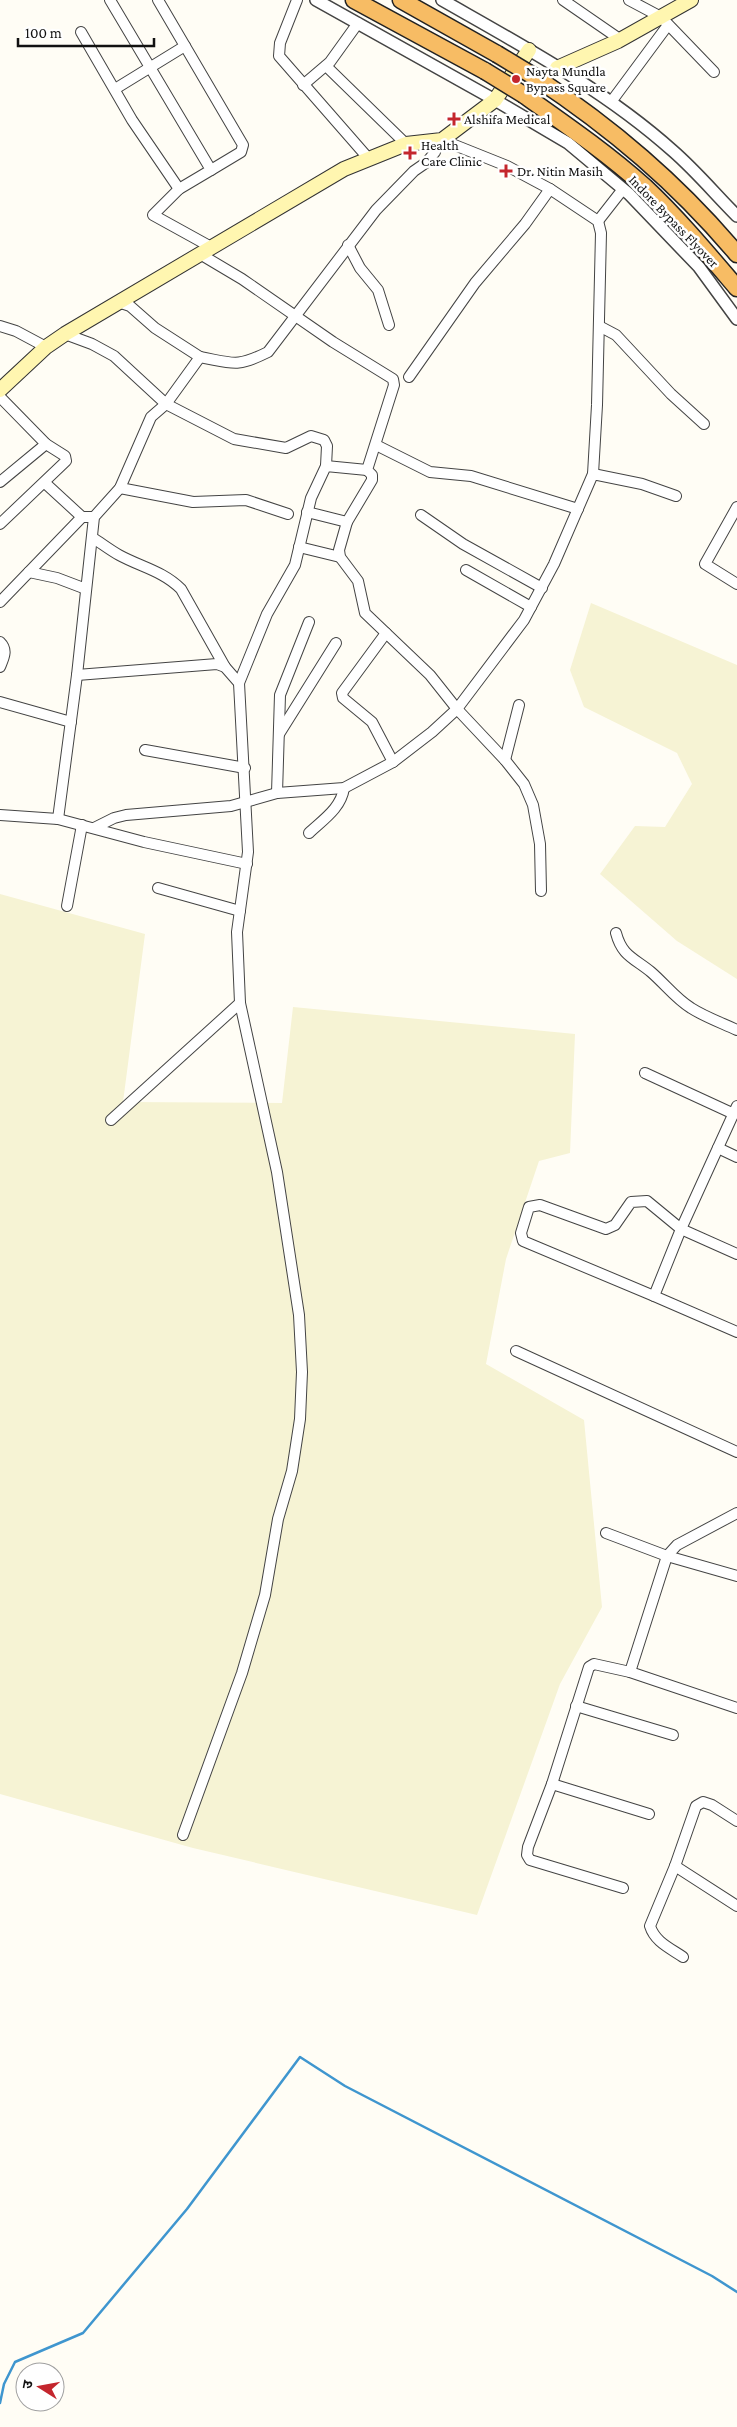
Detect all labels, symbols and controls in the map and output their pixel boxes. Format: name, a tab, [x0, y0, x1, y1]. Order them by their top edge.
scale bar	[18, 15, 154, 47]
text: 100 m	[25, 25, 62, 41]
place label: Nayta Mundla Bypass Square	[526, 63, 606, 95]
marker: Nayta Mundla Bypass Square	[510, 73, 522, 85]
place label: Alshifa Medical	[464, 111, 551, 127]
marker: Alshifa Medical	[448, 113, 460, 125]
place label: Health Care Clinic	[421, 137, 482, 169]
marker: Health Care Clinic	[403, 146, 417, 160]
place label: Dr. Nitin Masih	[517, 163, 603, 179]
marker: Dr. Nitin Masih	[499, 164, 513, 178]
street label: Indore Bypass Flyover	[626, 171, 722, 271]
north arrow	[15, 2362, 65, 2412]
text: उ	[19, 2378, 36, 2390]

